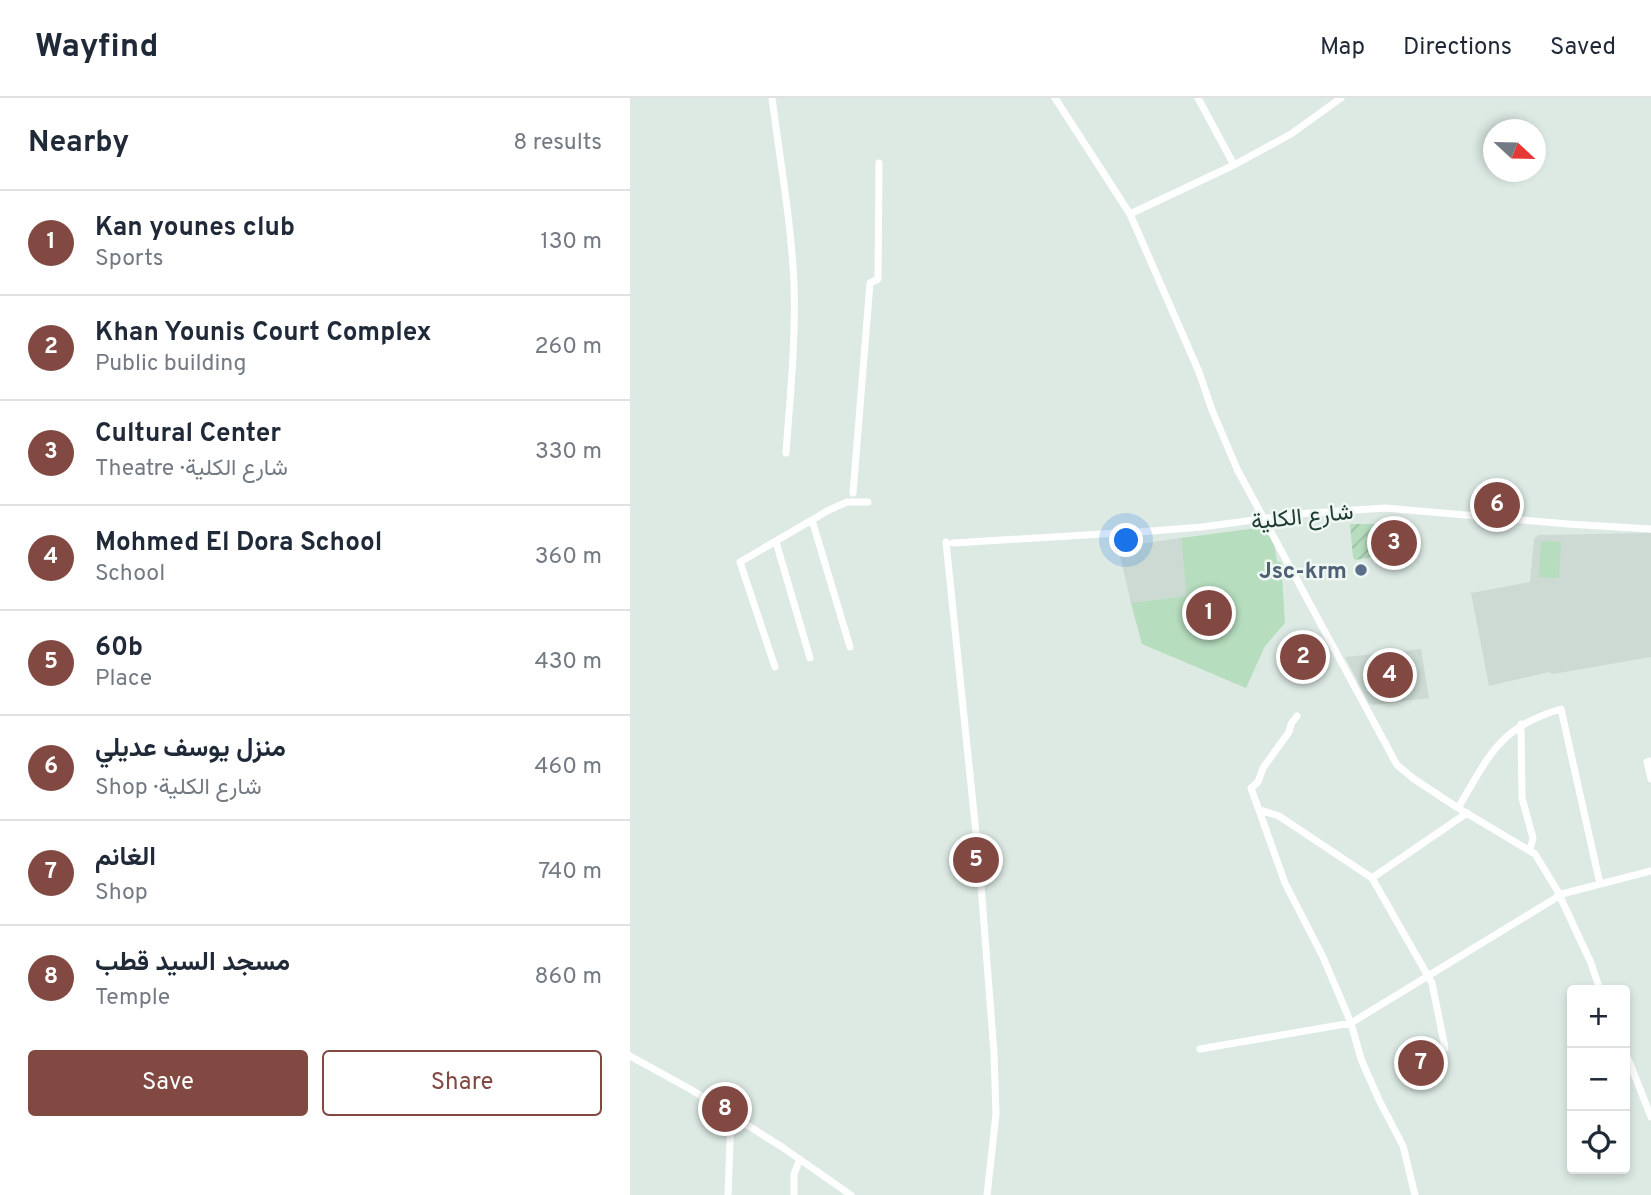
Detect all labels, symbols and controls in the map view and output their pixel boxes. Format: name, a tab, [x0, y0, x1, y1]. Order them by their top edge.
text: Wayfind	[35, 27, 158, 69]
text: Map	[1320, 33, 1365, 63]
text: Directions	[1403, 33, 1512, 63]
text: Saved	[1550, 33, 1616, 63]
north arrow	[1483, 119, 1546, 182]
text: Nearby	[28, 125, 129, 162]
text: 8 results	[513, 129, 602, 158]
text: Kan younes club	[95, 212, 295, 245]
text: 1	[46, 228, 56, 257]
text: 130 m	[540, 228, 602, 257]
text: Sports	[95, 245, 163, 274]
text: Khan Younis Court Complex	[95, 317, 432, 350]
text: 2	[44, 333, 58, 362]
text: 260 m	[535, 333, 602, 362]
text: Public building	[95, 350, 247, 379]
text: Cultural Center	[95, 418, 281, 451]
text: 3	[44, 438, 58, 467]
text: 330 m	[535, 438, 602, 467]
text: Theatre · شارع الكلية	[95, 455, 288, 484]
pin: 6	[1474, 479, 1520, 531]
street label: شارع الكلية	[1250, 499, 1355, 538]
pin: 3	[1371, 517, 1417, 569]
your location	[1109, 523, 1143, 557]
text: Mohmed El Dora School	[95, 527, 382, 560]
text: 4	[44, 543, 58, 572]
text: 360 m	[535, 543, 602, 572]
place label: Jsc-krm	[1259, 558, 1347, 587]
text: School	[95, 560, 165, 589]
marker: Jsc-krm	[1353, 562, 1369, 578]
pin: 1	[1186, 587, 1232, 639]
pin: 2	[1280, 631, 1326, 683]
text: 60b	[95, 632, 143, 665]
text: 5	[44, 648, 58, 677]
text: 430 m	[534, 648, 602, 677]
pin: 4	[1367, 649, 1413, 701]
text: Place	[95, 665, 152, 694]
text: منزل يوسف عديلي	[95, 733, 286, 766]
text: 6	[44, 753, 58, 782]
text: 460 m	[534, 753, 602, 782]
text: Shop · شارع الكلية	[95, 774, 262, 803]
pin: 5	[953, 834, 999, 886]
text: الغانم	[95, 842, 156, 875]
text: 7	[45, 858, 57, 887]
text: 740 m	[538, 858, 602, 887]
text: Shop	[95, 879, 148, 908]
text: مسجد السيد قطب	[95, 947, 290, 980]
text: 8	[44, 963, 58, 992]
text: 860 m	[535, 963, 602, 992]
text: Temple	[95, 984, 170, 1013]
map controls	[1567, 985, 1630, 1174]
button: +	[1567, 985, 1630, 1048]
pin: 7	[1398, 1037, 1444, 1089]
button: −	[1567, 1048, 1630, 1111]
button: Save	[28, 1050, 308, 1116]
button: Share	[322, 1050, 602, 1116]
pin: 8	[702, 1083, 748, 1135]
button: locate	[1567, 1111, 1630, 1174]

